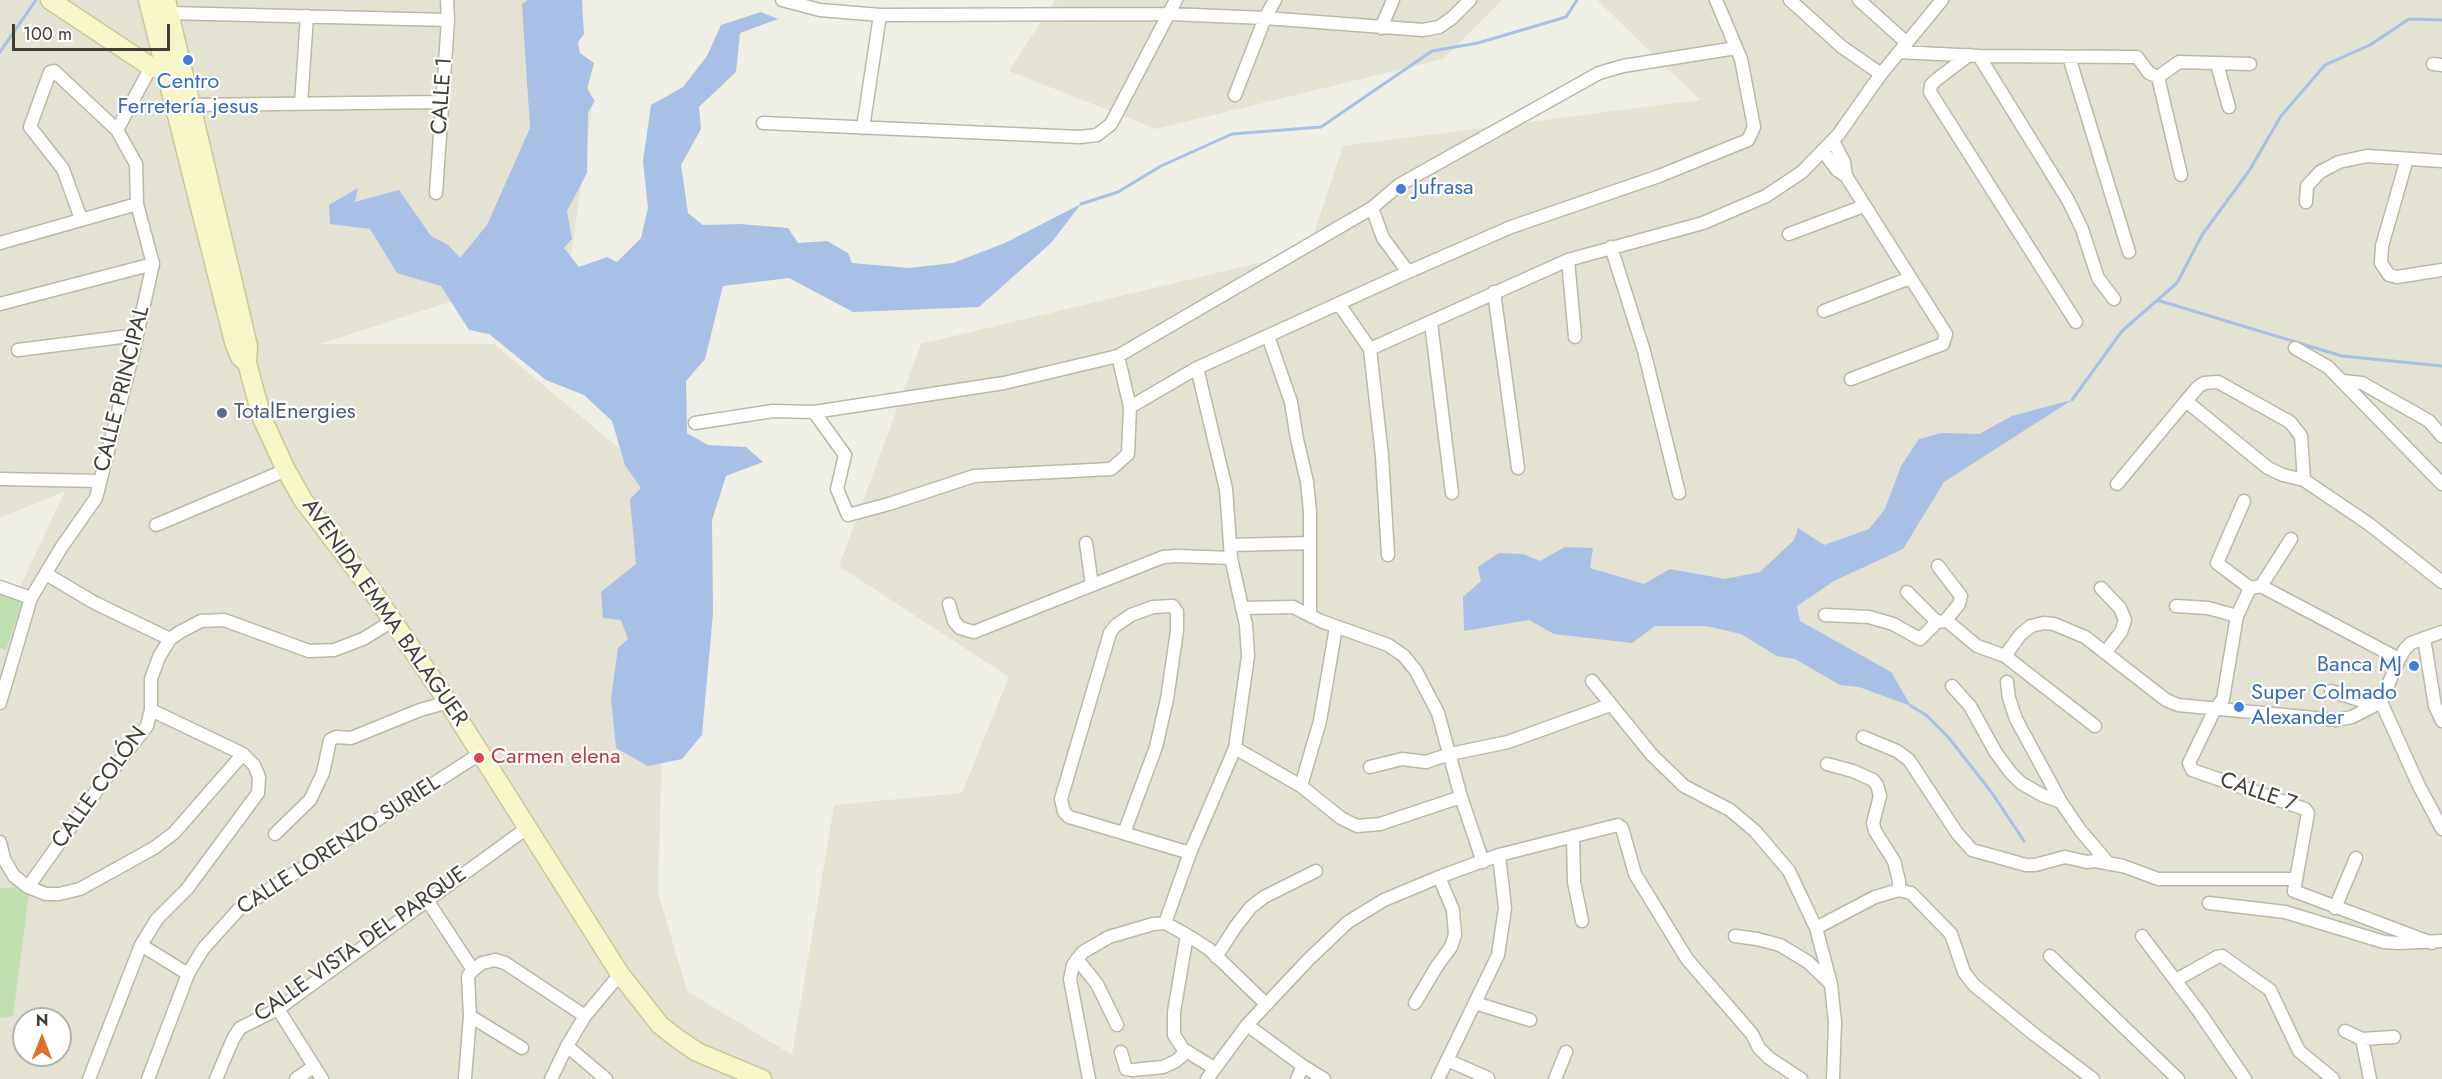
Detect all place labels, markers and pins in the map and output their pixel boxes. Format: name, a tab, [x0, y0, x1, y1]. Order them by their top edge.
marker: Centro Ferretería jesus	[181, 53, 195, 67]
place label: Centro Ferretería jesus	[118, 70, 258, 122]
place label: Jufrasa	[1413, 176, 1474, 202]
marker: Jufrasa	[1394, 182, 1408, 196]
place label: TotalEnergies	[234, 400, 356, 426]
marker: TotalEnergies	[215, 406, 229, 420]
place label: Banca MJ	[2317, 653, 2402, 679]
marker: Banca MJ	[2407, 659, 2421, 673]
place label: Super Colmado Alexander	[2251, 681, 2397, 732]
marker: Super Colmado Alexander	[2232, 700, 2246, 714]
place label: Carmen elena	[491, 745, 621, 771]
marker: Carmen elena	[472, 751, 486, 765]

